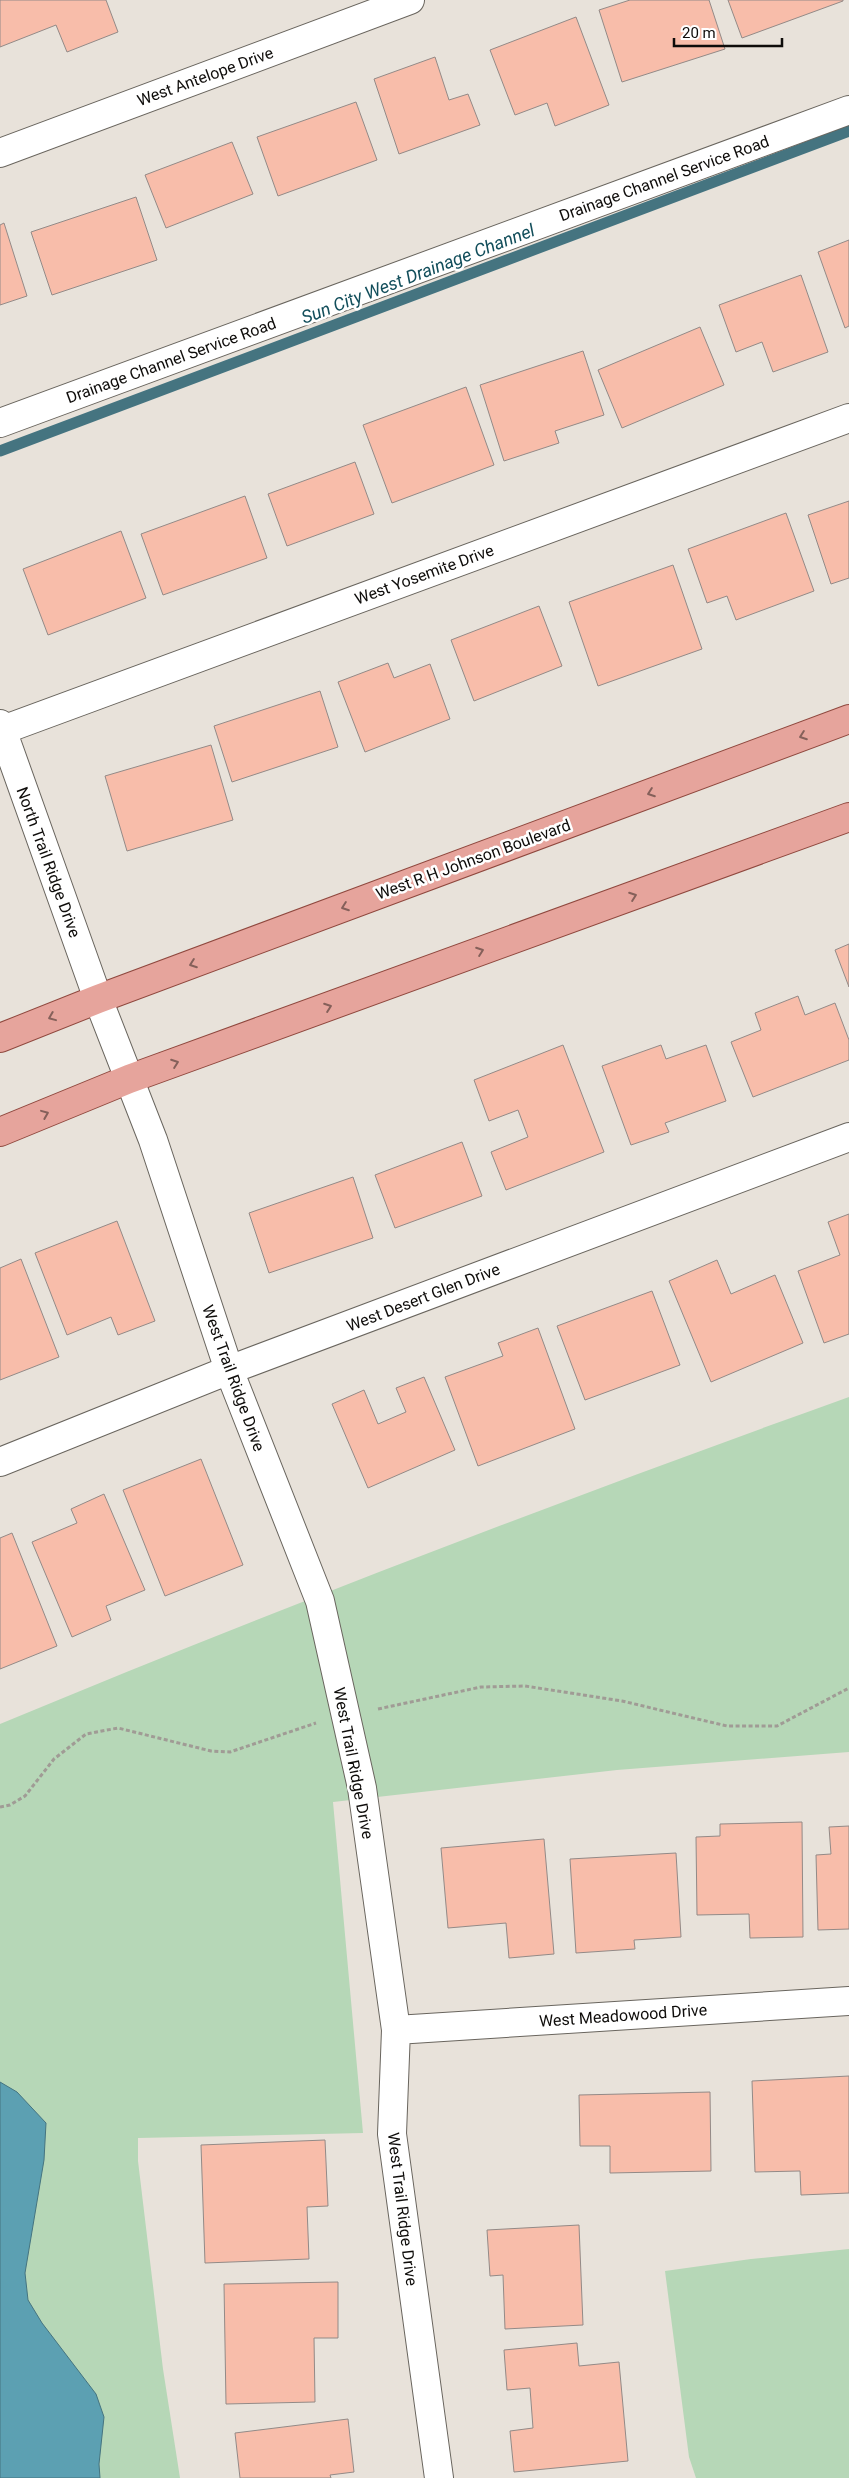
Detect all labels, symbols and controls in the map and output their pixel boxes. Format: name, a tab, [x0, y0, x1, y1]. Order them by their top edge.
scale bar	[674, 15, 782, 47]
text: 20 m	[682, 24, 716, 42]
street label: West Antelope Drive	[135, 43, 276, 110]
street label: Drainage Channel Service Road	[557, 132, 772, 225]
water label: Sun City West Drainage Channel	[298, 219, 538, 328]
street label: Drainage Channel Service Road	[64, 314, 279, 407]
street label: West Yosemite Drive	[352, 541, 496, 608]
one-way arrow	[800, 730, 808, 740]
street label: North Trail Ridge Drive	[12, 784, 85, 940]
one-way arrow	[647, 787, 656, 797]
street label: West R H Johnson Boulevard	[373, 815, 573, 904]
one-way arrow	[628, 892, 637, 902]
one-way arrow	[341, 901, 350, 911]
one-way arrow	[476, 947, 484, 957]
one-way arrow	[189, 957, 198, 968]
one-way arrow	[323, 1003, 332, 1013]
one-way arrow	[48, 1011, 57, 1021]
one-way arrow	[170, 1059, 179, 1069]
one-way arrow	[40, 1109, 49, 1120]
street label: West Desert Glen Drive	[344, 1259, 503, 1335]
street label: West Trail Ridge Drive	[198, 1302, 269, 1454]
street label: West Trail Ridge Drive	[329, 1686, 378, 1841]
street label: West Meadowood Drive	[538, 2000, 708, 2031]
street label: West Trail Ridge Drive	[384, 2131, 421, 2287]

